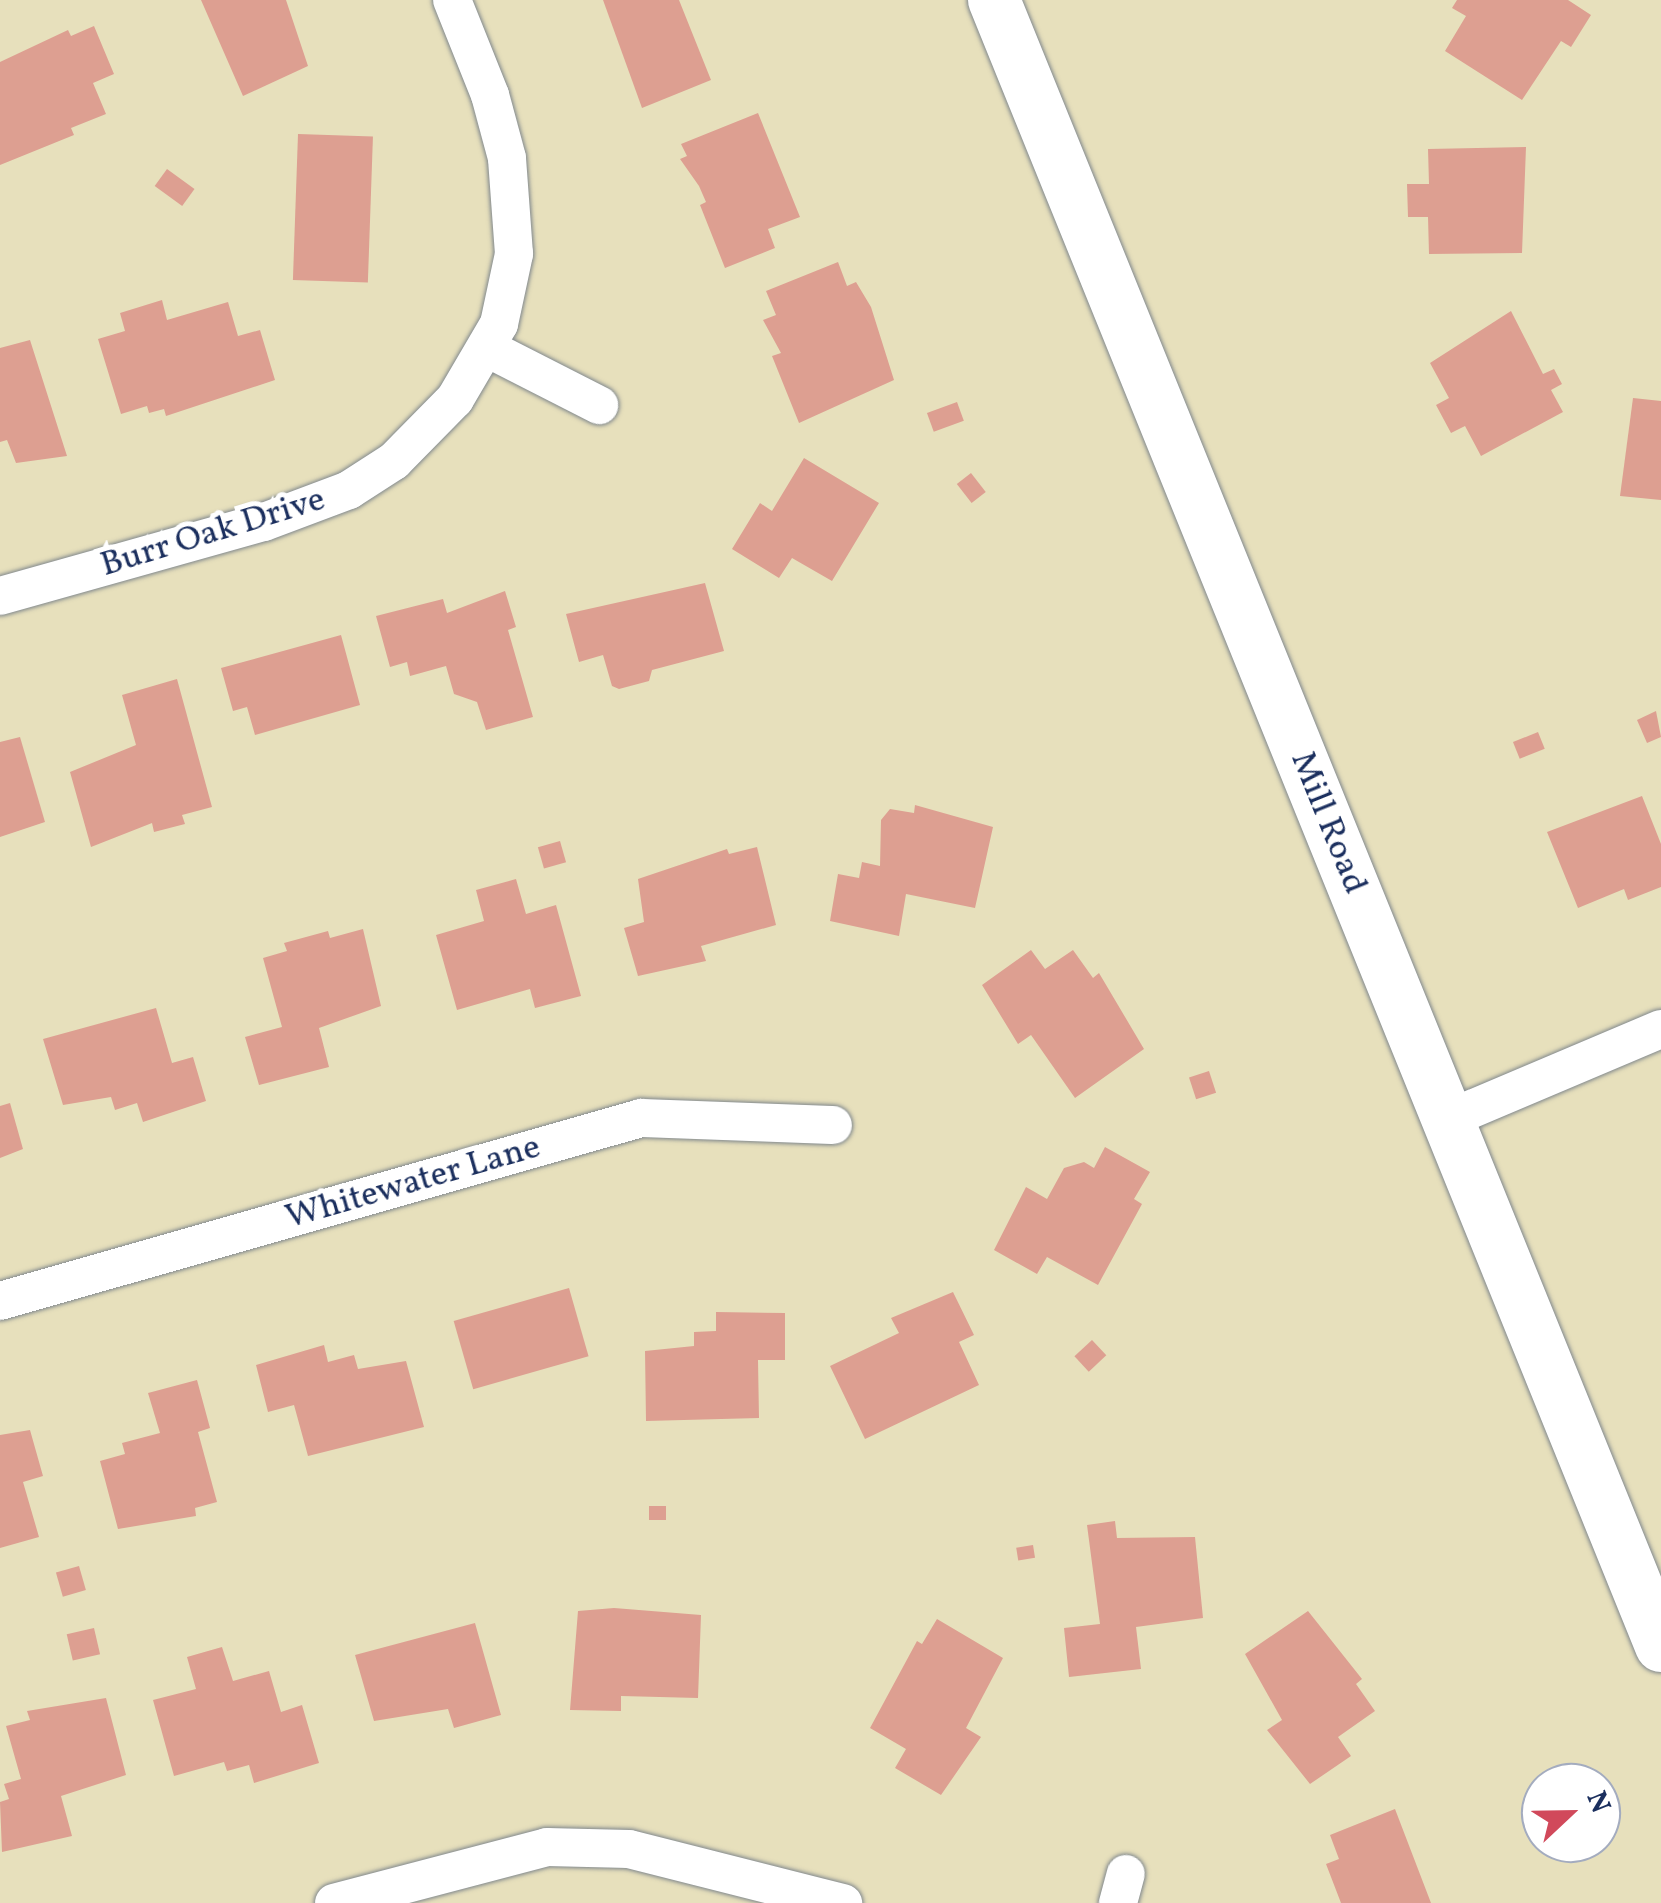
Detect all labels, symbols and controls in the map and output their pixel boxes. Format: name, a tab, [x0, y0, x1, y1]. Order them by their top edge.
street label: Burr Oak Drive	[96, 479, 330, 587]
street label: Mill Road	[1280, 746, 1376, 900]
street label: Whitewater Lane	[281, 1127, 545, 1239]
north arrow	[1521, 1763, 1621, 1863]
text: N	[1576, 1786, 1619, 1819]

